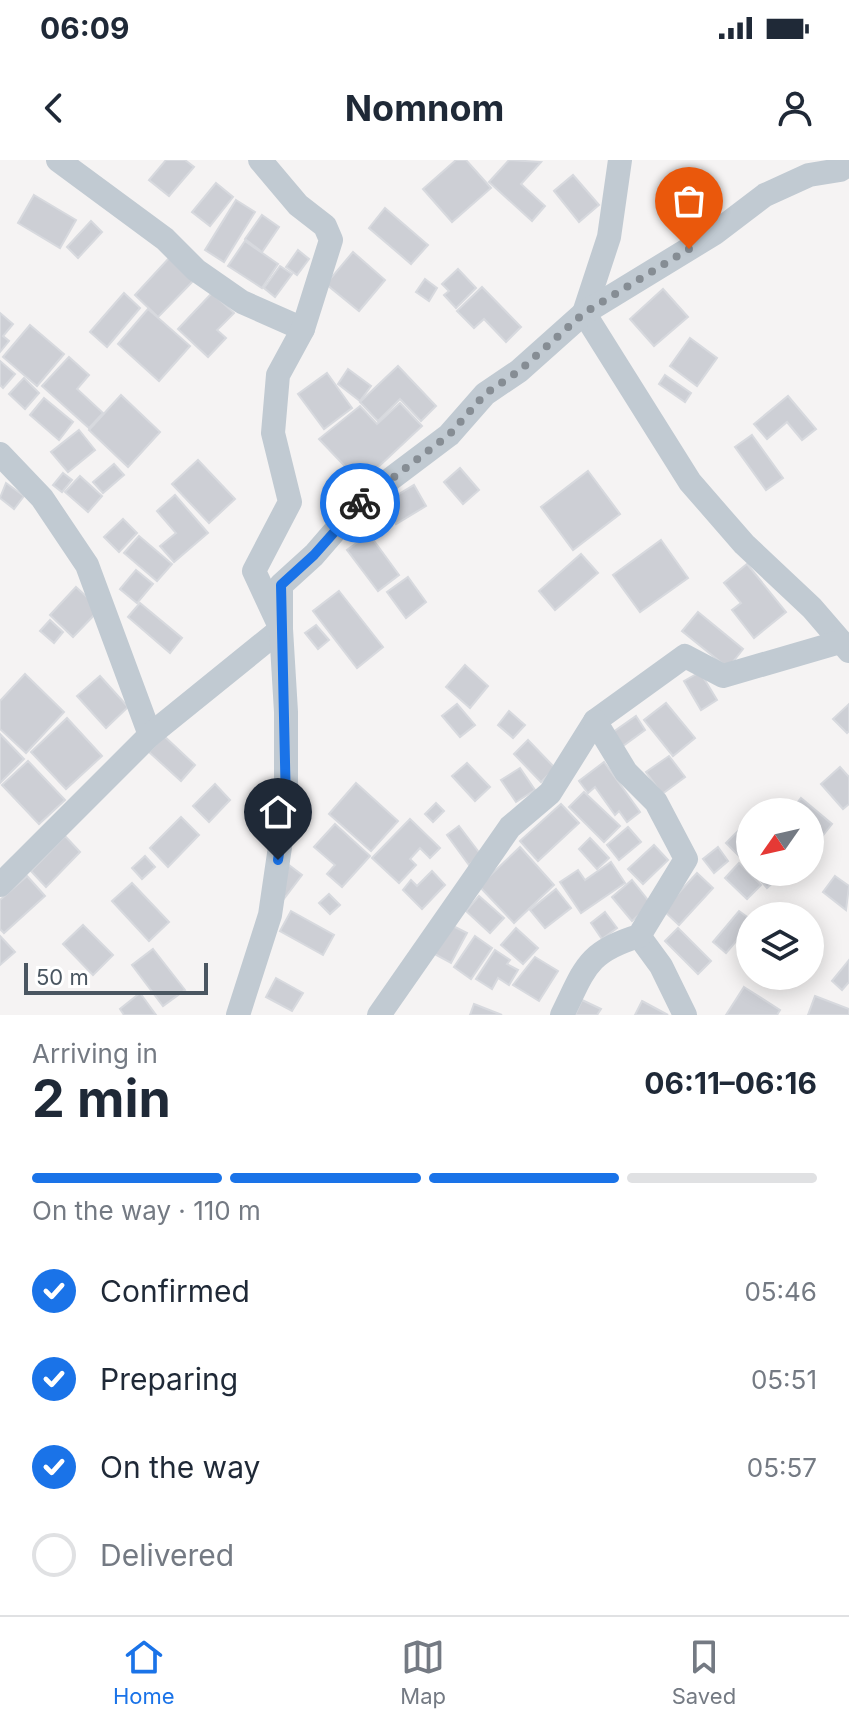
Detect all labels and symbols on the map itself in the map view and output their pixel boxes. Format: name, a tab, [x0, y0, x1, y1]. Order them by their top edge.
pin	[655, 167, 723, 249]
courier	[320, 463, 400, 543]
pin	[244, 778, 312, 860]
north arrow	[736, 798, 824, 886]
scale bar	[24, 959, 208, 995]

